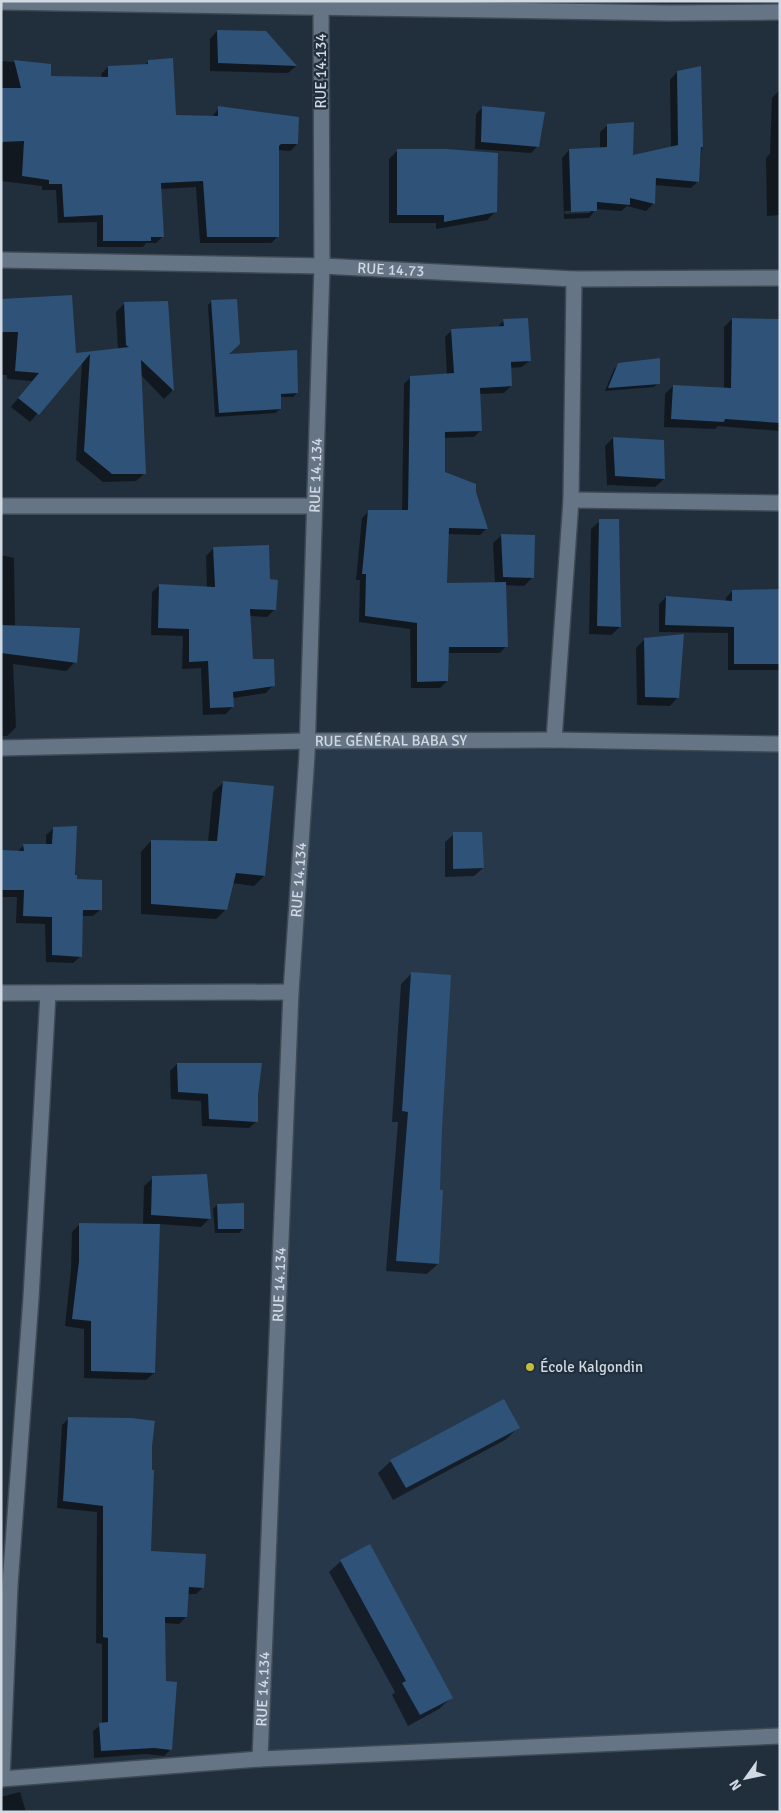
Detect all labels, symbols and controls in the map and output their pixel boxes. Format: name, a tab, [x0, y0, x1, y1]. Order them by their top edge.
street label: RUE 14.134	[312, 33, 330, 109]
street label: RUE 14.73	[357, 259, 425, 280]
street label: RUE 14.134	[305, 437, 326, 513]
street label: RUE GÉNÉRAL BABA SY	[315, 731, 468, 750]
street label: RUE 14.134	[287, 842, 310, 918]
street label: RUE 14.134	[269, 1246, 290, 1322]
place label: École Kalgondin	[540, 1357, 643, 1376]
marker: École Kalgondin	[524, 1361, 536, 1373]
street label: RUE 14.134	[252, 1651, 273, 1727]
north arrow	[721, 1753, 771, 1803]
text: N	[726, 1776, 745, 1794]

